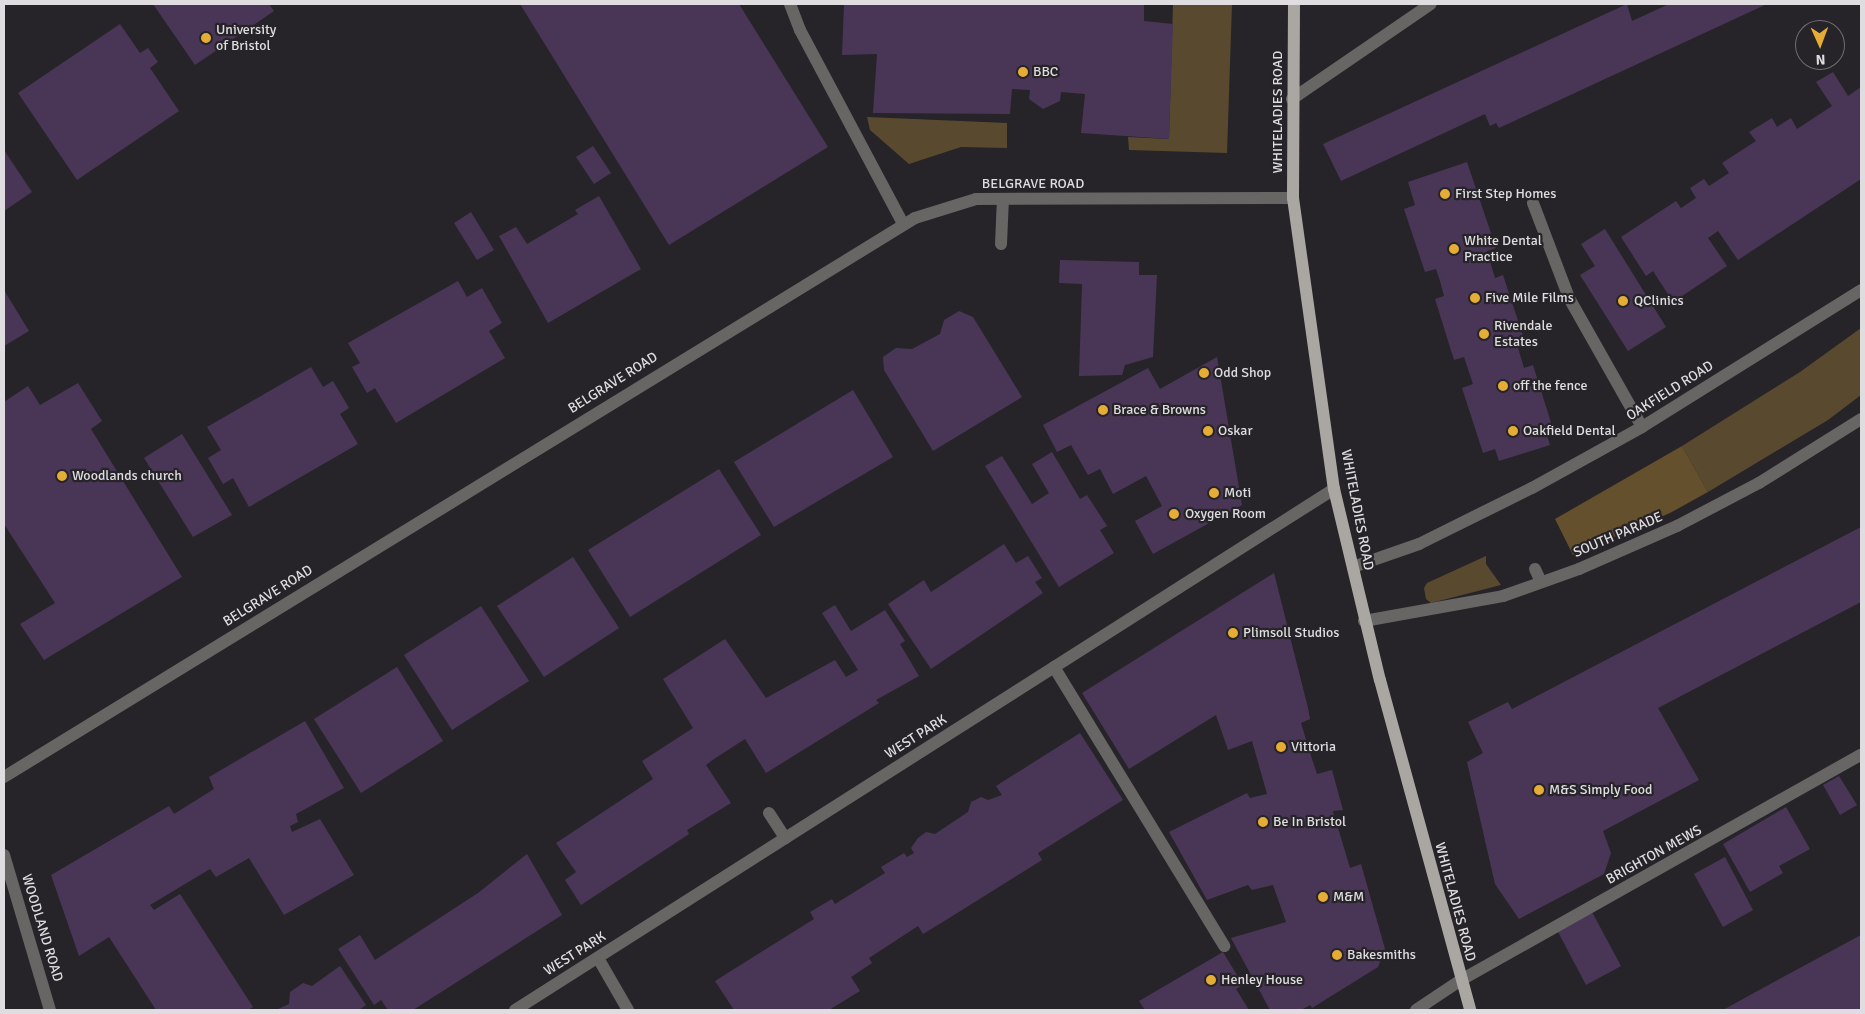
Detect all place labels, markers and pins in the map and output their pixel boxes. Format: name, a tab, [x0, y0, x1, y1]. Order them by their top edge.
place label: University of Bristol	[216, 22, 276, 54]
marker: University of Bristol	[200, 32, 212, 44]
place label: BBC	[1033, 64, 1058, 80]
marker: BBC	[1017, 66, 1029, 78]
place label: First Step Homes	[1455, 186, 1556, 202]
marker: First Step Homes	[1439, 188, 1451, 200]
place label: White Dental Practice	[1464, 233, 1542, 266]
marker: White Dental Practice	[1448, 243, 1460, 255]
place label: Five Mile Films	[1485, 290, 1574, 306]
marker: Five Mile Films	[1469, 292, 1481, 304]
place label: QClinics	[1634, 293, 1684, 309]
marker: QClinics	[1616, 294, 1630, 308]
place label: Rivendale Estates	[1494, 318, 1552, 351]
marker: Rivendale Estates	[1478, 328, 1490, 340]
place label: Odd Shop	[1214, 365, 1271, 381]
marker: Odd Shop	[1198, 367, 1210, 379]
place label: off the fence	[1513, 378, 1588, 394]
marker: off the fence	[1497, 380, 1509, 392]
place label: Brace & Browns	[1113, 402, 1206, 418]
marker: Brace & Browns	[1097, 404, 1109, 416]
place label: Oskar	[1218, 423, 1253, 439]
place label: Oakfield Dental	[1523, 423, 1616, 439]
marker: Oskar	[1202, 425, 1214, 437]
marker: Oakfield Dental	[1507, 425, 1519, 437]
place label: Woodlands church	[72, 468, 182, 484]
marker: Woodlands church	[56, 470, 68, 482]
place label: Moti	[1224, 485, 1251, 501]
marker: Moti	[1208, 487, 1220, 499]
place label: Oxygen Room	[1185, 506, 1266, 522]
marker: Oxygen Room	[1167, 507, 1181, 521]
place label: Plimsoll Studios	[1243, 625, 1339, 641]
marker: Plimsoll Studios	[1227, 627, 1239, 639]
place label: Vittoria	[1291, 739, 1336, 755]
marker: Vittoria	[1275, 741, 1287, 753]
place label: M&S Simply Food	[1549, 782, 1652, 798]
marker: M&S Simply Food	[1533, 784, 1545, 796]
place label: Be In Bristol	[1273, 814, 1346, 830]
marker: Be In Bristol	[1257, 816, 1269, 828]
place label: M&M	[1333, 889, 1364, 905]
marker: M&M	[1317, 891, 1329, 903]
place label: Bakesmiths	[1347, 947, 1416, 963]
marker: Bakesmiths	[1331, 949, 1343, 961]
place label: Henley House	[1221, 972, 1303, 988]
marker: Henley House	[1205, 974, 1217, 986]

